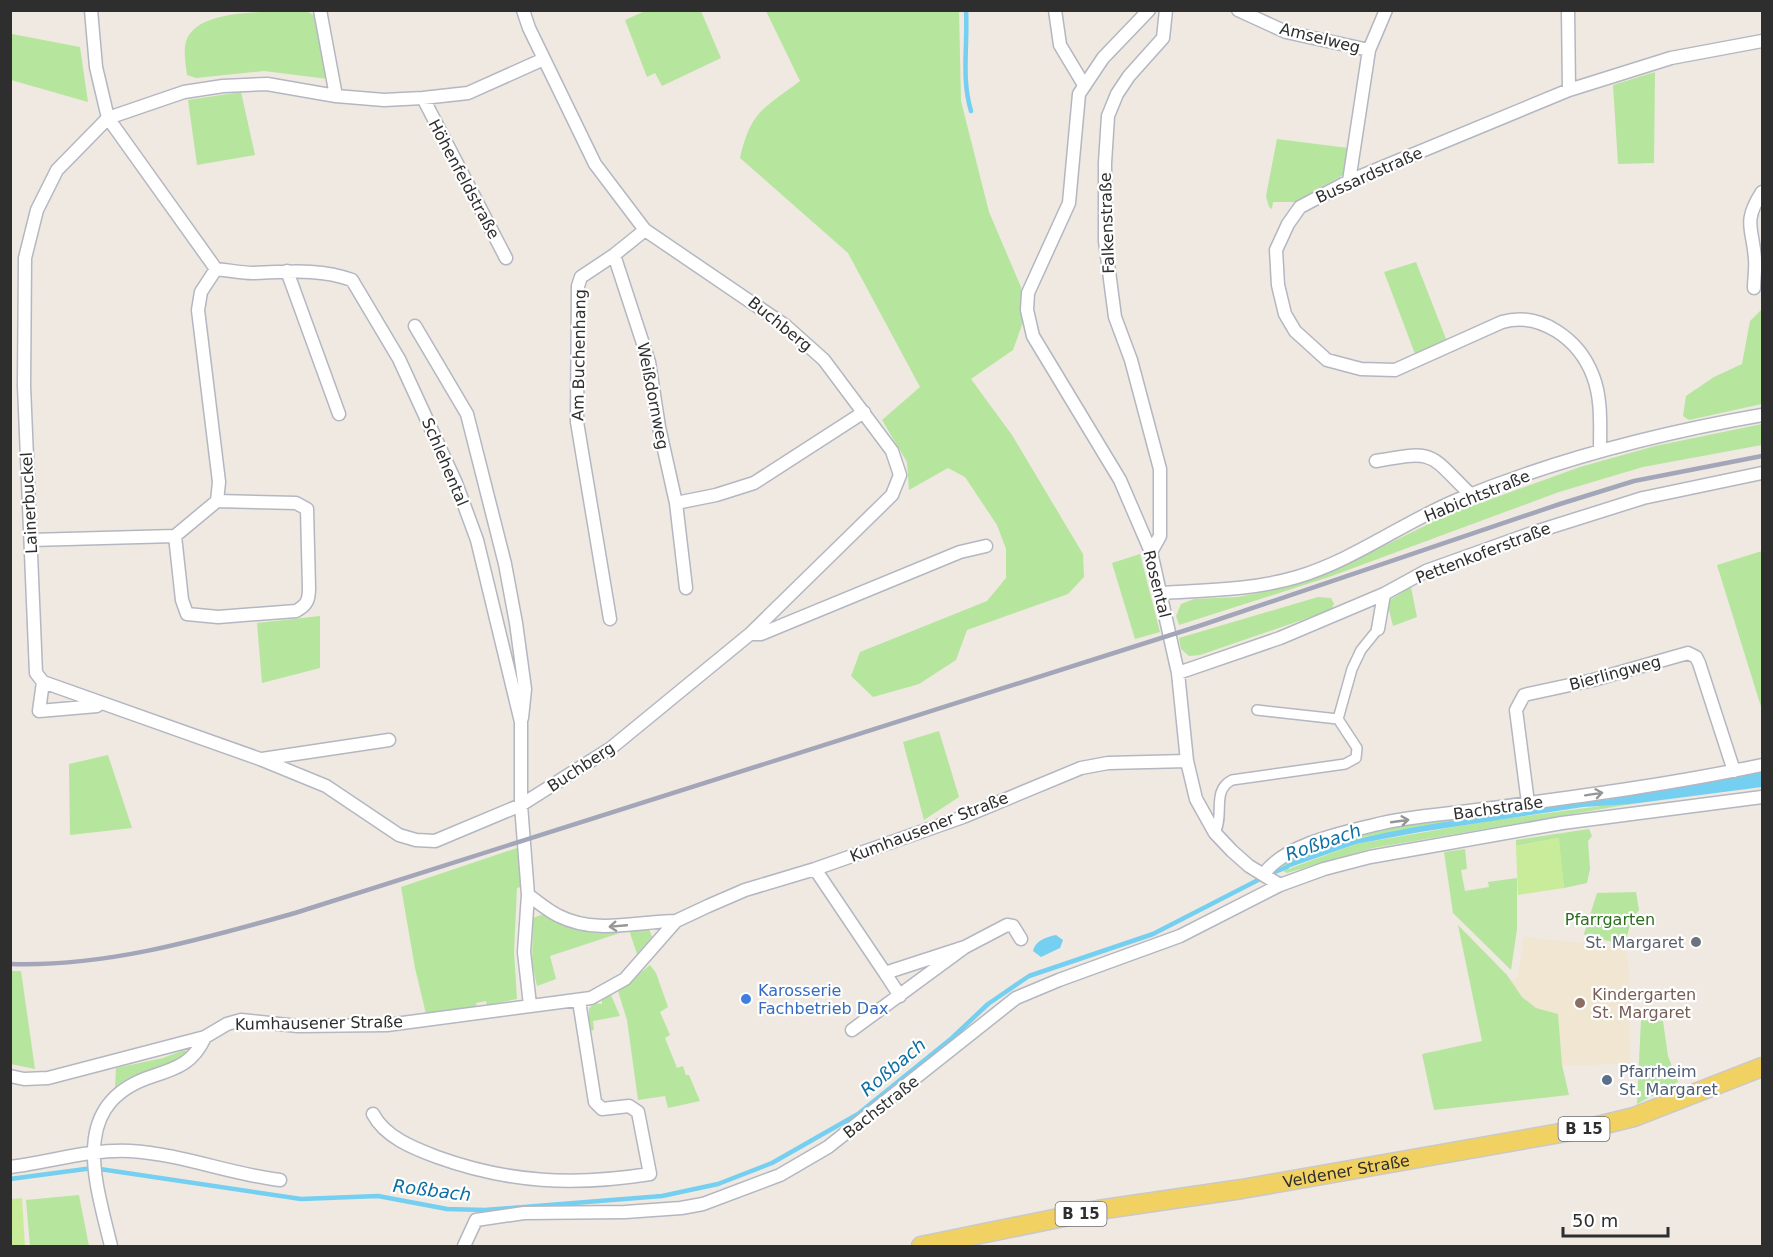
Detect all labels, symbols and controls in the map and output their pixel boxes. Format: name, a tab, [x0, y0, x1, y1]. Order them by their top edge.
street label: Amselweg	[1278, 19, 1362, 57]
street label: Höhenfeldstraße	[424, 116, 504, 242]
street label: Bussardstraße	[1313, 143, 1425, 207]
street label: Falkenstraße	[1096, 172, 1118, 274]
street label: Am Buchenhang	[568, 289, 590, 421]
street label: Buchberg	[744, 293, 816, 355]
street label: Weißdornweg	[633, 341, 673, 451]
street label: Schlehental	[418, 415, 472, 509]
street label: Lainerbuckel	[17, 452, 41, 554]
street label: Habichtstraße	[1421, 466, 1533, 526]
street label: Pettenkoferstraße	[1413, 519, 1553, 587]
street label: Rosental	[1139, 548, 1175, 620]
street label: Bierlingweg	[1567, 652, 1663, 694]
street label: Buchberg	[544, 738, 618, 796]
street label: Kumhausener Straße	[847, 788, 1011, 866]
one-way arrow	[1583, 788, 1603, 799]
street label: Bachstraße	[1452, 792, 1544, 824]
one-way arrow	[1390, 815, 1410, 826]
water label: Roßbach	[1282, 819, 1364, 865]
park label: Pfarrgarten	[1565, 910, 1655, 929]
one-way arrow	[609, 921, 629, 932]
place label: St. Margaret	[1585, 933, 1684, 952]
marker: St. Margaret	[1689, 935, 1703, 949]
place label: Karosserie Fachbetrieb Dax	[758, 981, 888, 1018]
place label: Kindergarten St. Margaret	[1592, 985, 1696, 1022]
marker: Karosserie Fachbetrieb Dax	[739, 992, 753, 1006]
marker: Kindergarten St. Margaret	[1573, 996, 1587, 1010]
street label: Kumhausener Straße	[235, 1012, 403, 1034]
water label: Roßbach	[856, 1034, 930, 1100]
place label: Pfarrheim St. Margaret	[1619, 1062, 1718, 1099]
street label: Bachstraße	[839, 1072, 923, 1142]
marker: Pfarrheim St. Margaret	[1600, 1073, 1614, 1087]
road number: B 15	[1558, 1117, 1610, 1141]
street label: Veldener Straße	[1281, 1150, 1411, 1191]
water label: Roßbach	[392, 1175, 472, 1205]
scale bar	[1563, 1200, 1668, 1238]
road number: B 15	[1056, 1202, 1106, 1226]
text: 50 m	[1572, 1210, 1618, 1231]

